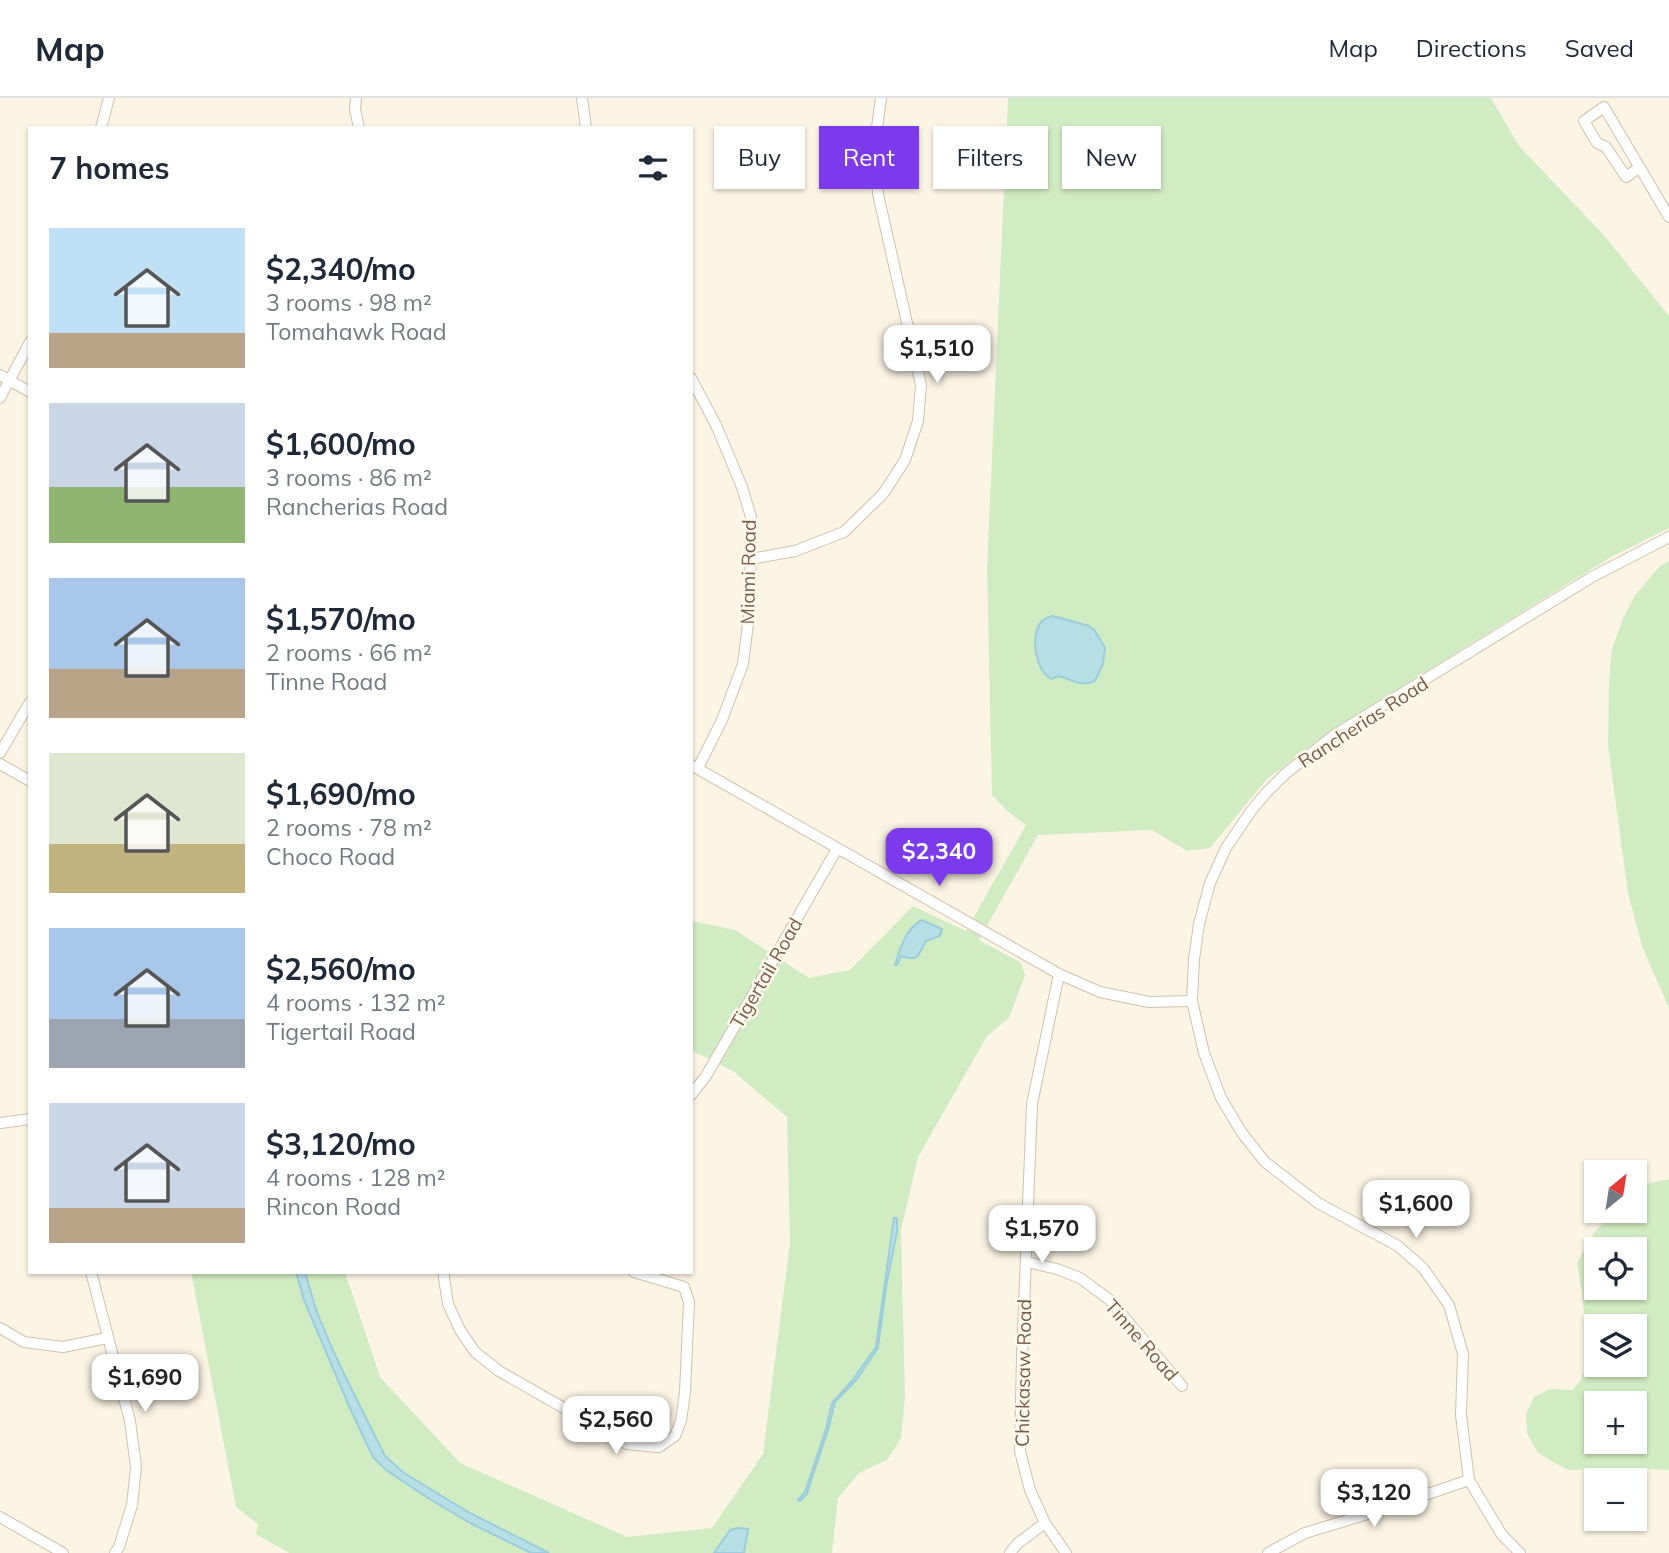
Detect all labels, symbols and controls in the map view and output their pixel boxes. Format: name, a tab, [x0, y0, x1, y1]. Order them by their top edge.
text: Map	[35, 28, 105, 69]
text: Map	[1328, 33, 1378, 63]
text: Directions	[1416, 33, 1527, 63]
text: Saved	[1565, 33, 1634, 63]
chip: Buy	[714, 126, 805, 189]
chip: Rent	[819, 126, 919, 189]
chip: Filters	[933, 126, 1048, 189]
chip: New	[1062, 126, 1161, 189]
text: 7 homes	[49, 149, 170, 187]
icon: filters	[634, 149, 672, 187]
text: $2,340/mo	[266, 250, 416, 288]
icon: home	[105, 256, 189, 340]
text: 3 rooms · 98 m²	[266, 288, 432, 317]
text: Tomahawk Road	[266, 317, 447, 346]
pin: $1,510	[880, 326, 994, 385]
text: $1,510	[900, 333, 974, 362]
text: $1,600/mo	[266, 425, 416, 463]
icon: home	[105, 431, 189, 515]
text: 3 rooms · 86 m²	[266, 463, 432, 492]
text: Rancherias Road	[266, 492, 448, 521]
street label: Miami Road	[735, 519, 761, 625]
text: $1,570/mo	[266, 600, 416, 638]
icon: home	[105, 606, 189, 690]
text: 2 rooms · 66 m²	[266, 638, 432, 667]
text: Tinne Road	[266, 667, 387, 696]
street label: Rancherias Road	[1293, 671, 1433, 773]
text: $1,690/mo	[266, 775, 416, 813]
icon: home	[105, 781, 189, 865]
text: 2 rooms · 78 m²	[266, 813, 432, 842]
pin: $2,340	[882, 828, 996, 888]
text: $2,340	[902, 836, 976, 865]
text: Choco Road	[266, 842, 395, 871]
street label: Tigertail Road	[725, 913, 807, 1033]
text: $2,560/mo	[266, 950, 416, 988]
icon: home	[105, 956, 189, 1040]
text: 4 rooms · 132 m²	[266, 988, 446, 1017]
text: Tigertail Road	[266, 1017, 416, 1046]
text: $3,120/mo	[266, 1125, 416, 1163]
icon: home	[105, 1131, 189, 1215]
north arrow	[1584, 1160, 1647, 1223]
map controls	[1584, 1160, 1647, 1531]
text: 4 rooms · 128 m²	[266, 1163, 446, 1192]
pin: $1,600	[1359, 1180, 1473, 1240]
text: $1,600	[1379, 1188, 1453, 1217]
text: Rincon Road	[266, 1192, 401, 1221]
pin: $1,570	[985, 1206, 1099, 1265]
text: $1,570	[1005, 1213, 1079, 1242]
button: locate	[1584, 1237, 1647, 1300]
street label: Tinne Road	[1100, 1294, 1184, 1386]
street label: Chickasaw Road	[1010, 1299, 1036, 1447]
button: layers	[1584, 1314, 1647, 1377]
pin: $1,690	[88, 1354, 202, 1414]
text: $1,690	[108, 1362, 182, 1391]
button: +	[1584, 1391, 1647, 1454]
pin: $2,560	[559, 1396, 673, 1456]
text: $2,560	[579, 1404, 653, 1433]
button: −	[1584, 1468, 1647, 1531]
pin: $3,120	[1317, 1470, 1431, 1529]
text: $3,120	[1337, 1477, 1411, 1506]

